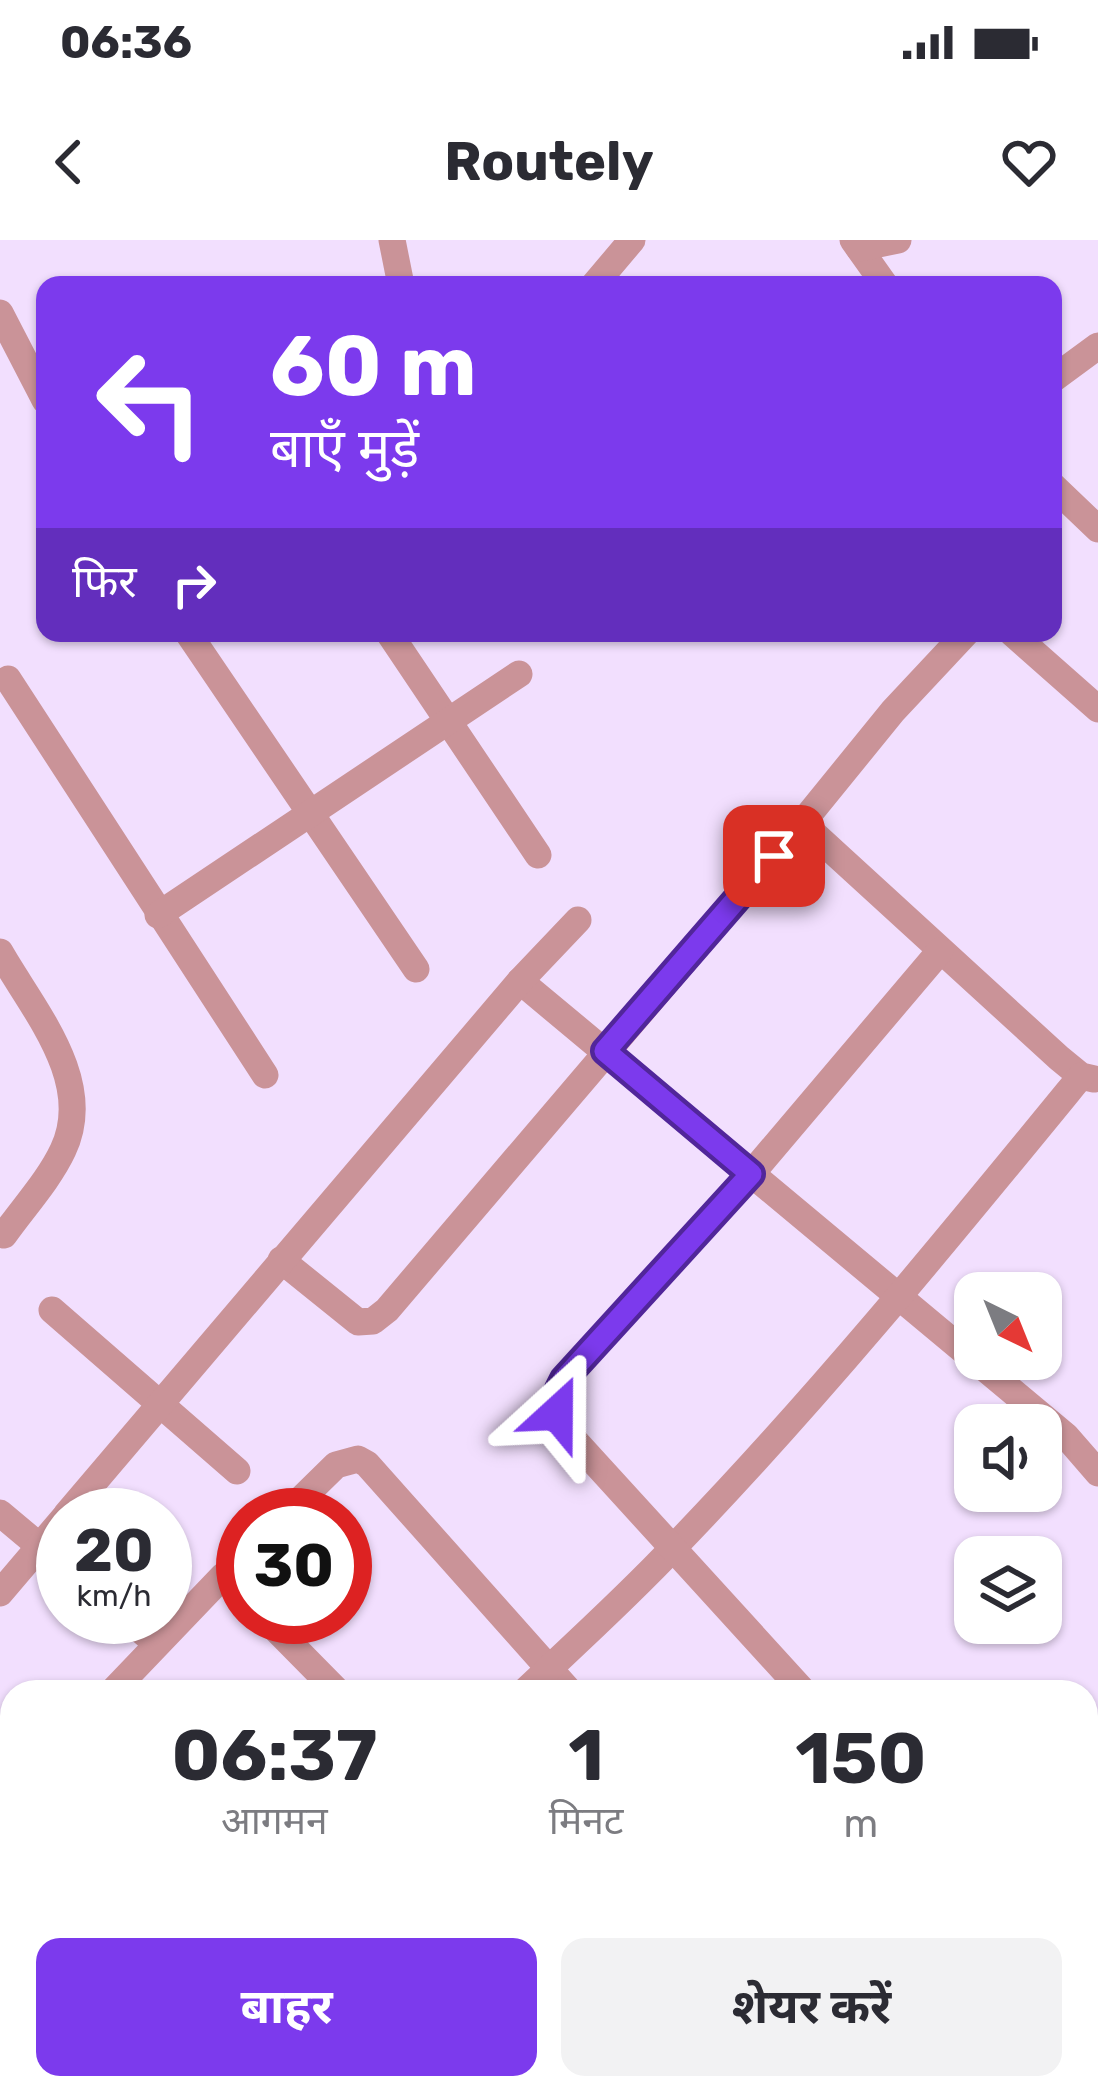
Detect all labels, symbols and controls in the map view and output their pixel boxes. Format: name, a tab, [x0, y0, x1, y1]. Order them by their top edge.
text: 06:36	[60, 16, 192, 69]
icon: back	[36, 129, 102, 195]
icon: heart	[996, 129, 1062, 195]
text: Routely	[444, 130, 654, 194]
text: 60 m	[270, 316, 477, 416]
icon: left	[72, 324, 228, 480]
text: बाएँ मुड़ें	[270, 417, 419, 481]
icon: right	[161, 552, 227, 618]
text: फिर	[72, 555, 137, 608]
pin	[723, 805, 825, 907]
icon: arrive	[741, 823, 807, 889]
north arrow	[954, 1272, 1062, 1380]
map controls	[954, 1272, 1062, 1644]
position arrow	[494, 1350, 620, 1476]
button: sound	[954, 1404, 1062, 1512]
speed limit sign: 30	[216, 1488, 372, 1644]
text: 20	[74, 1515, 154, 1586]
button: layers	[954, 1536, 1062, 1644]
text: km/h	[77, 1578, 151, 1614]
text: 06:37	[172, 1713, 377, 1798]
text: 1	[568, 1713, 604, 1798]
text: 150	[795, 1716, 926, 1801]
text: आगमन	[221, 1798, 328, 1844]
text: मिनट	[549, 1798, 624, 1844]
text: m	[843, 1801, 878, 1847]
button: बाहर	[36, 1938, 537, 2076]
button: शेयर करें	[561, 1938, 1062, 2076]

